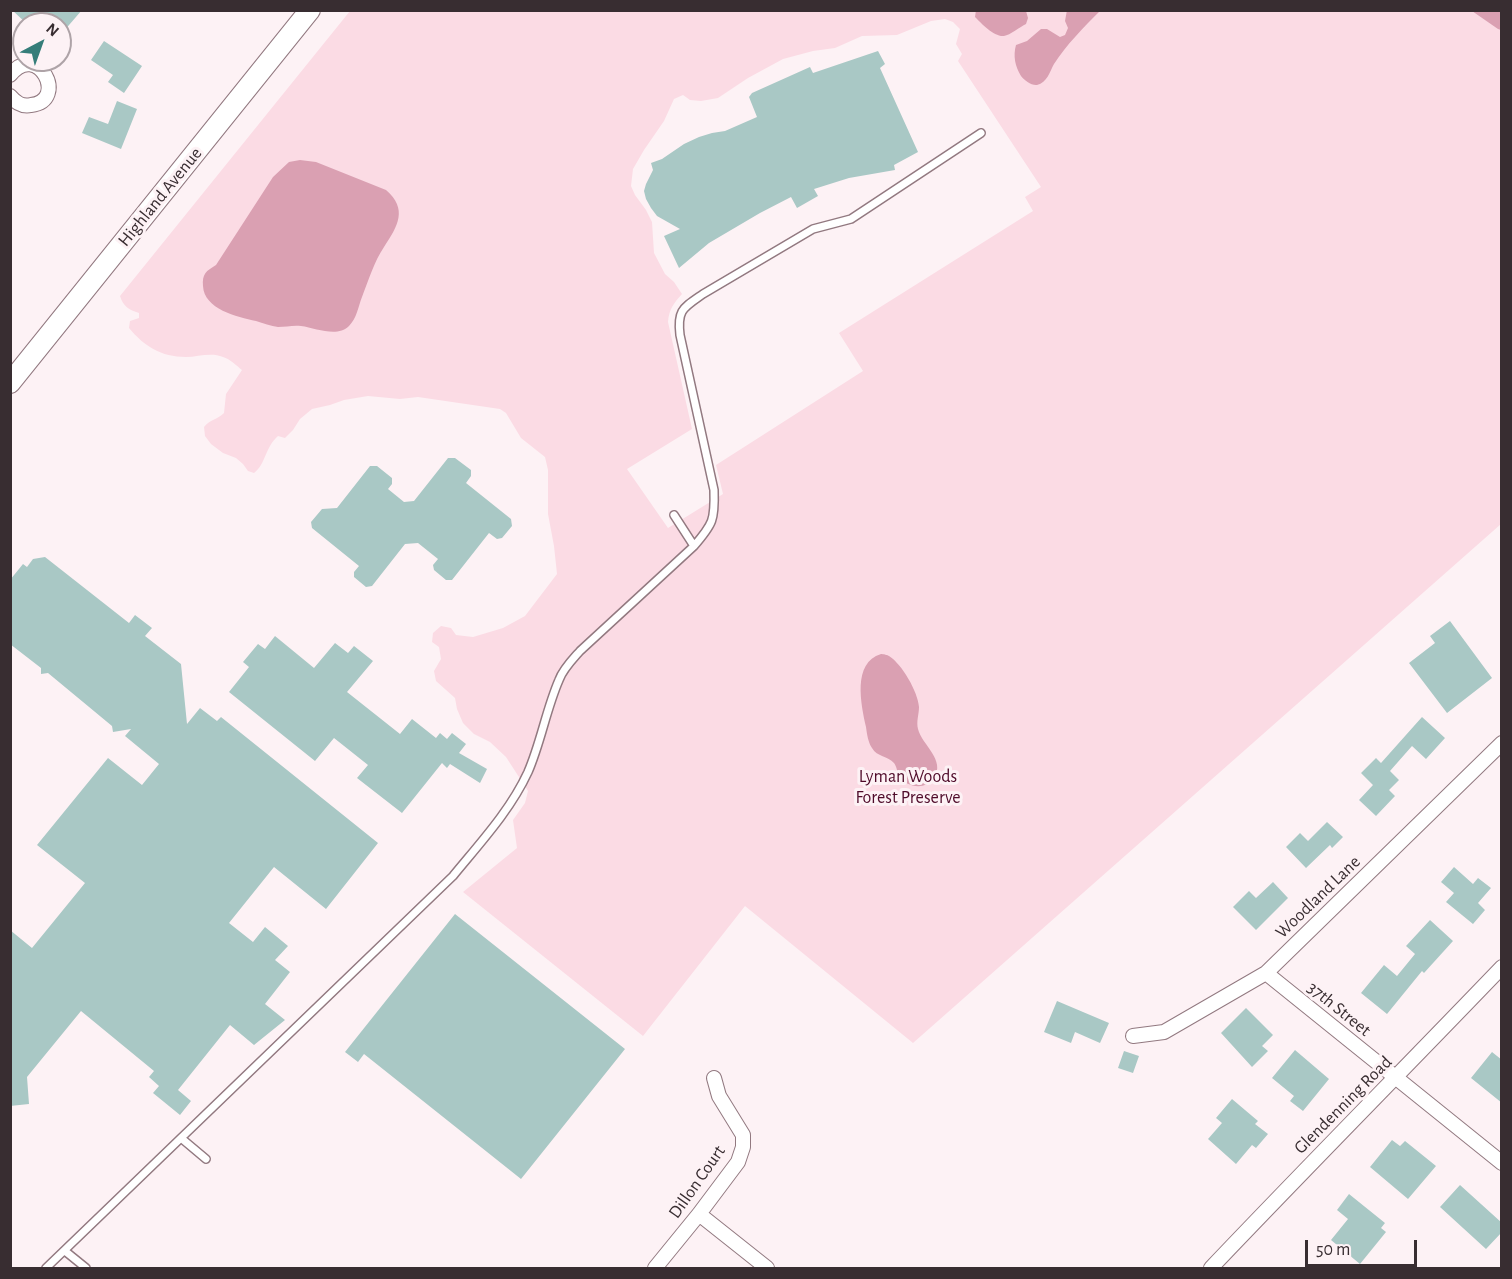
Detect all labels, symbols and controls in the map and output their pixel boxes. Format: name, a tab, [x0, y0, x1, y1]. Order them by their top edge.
north arrow	[12, 12, 72, 72]
text: N	[43, 20, 62, 40]
street label: Highland Avenue	[113, 143, 207, 251]
park label: Lyman Woods Forest Preserve	[855, 766, 961, 808]
street label: Woodland Lane	[1271, 851, 1365, 943]
street label: 37th Street	[1303, 977, 1375, 1041]
street label: Glendenning Road	[1289, 1051, 1397, 1159]
street label: Dillon Court	[664, 1141, 730, 1223]
scale bar	[1308, 1228, 1420, 1266]
text: 50 m	[1316, 1241, 1350, 1259]

